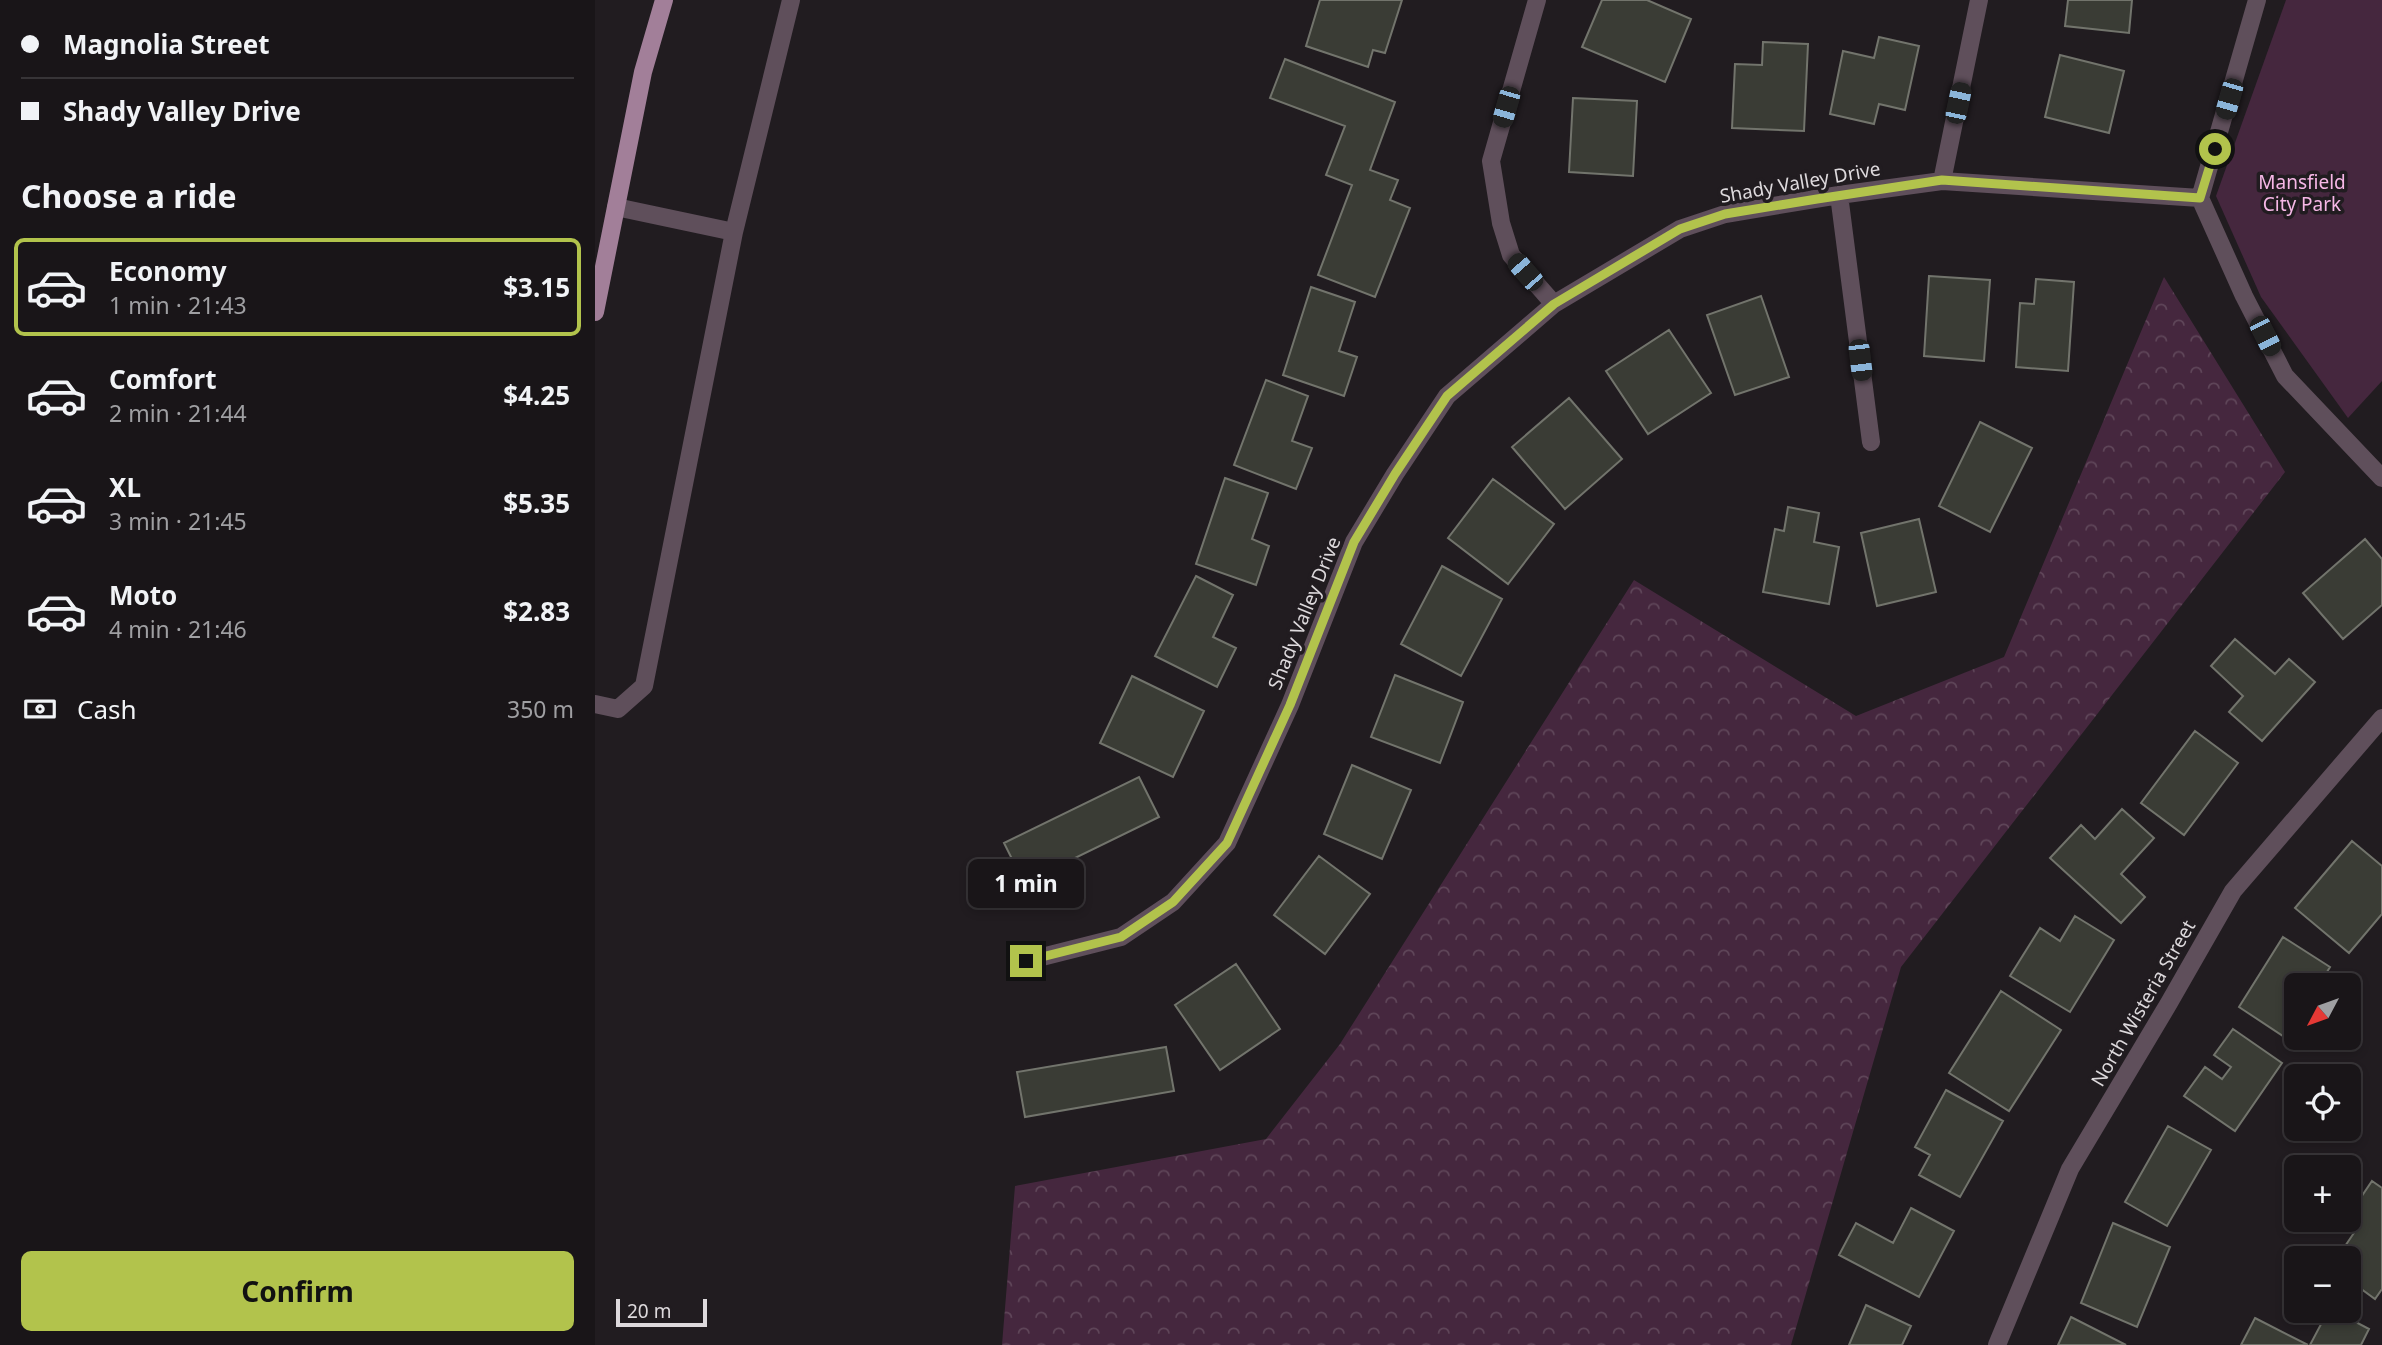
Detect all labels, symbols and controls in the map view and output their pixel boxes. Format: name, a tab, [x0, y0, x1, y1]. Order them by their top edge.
text: Magnolia Street	[63, 26, 270, 62]
car	[2214, 76, 2245, 122]
car	[1944, 80, 1973, 126]
car	[1491, 84, 1522, 130]
text: Shady Valley Drive	[63, 93, 301, 129]
route start	[2199, 133, 2231, 165]
street label: Shady Valley Drive	[1718, 155, 1882, 209]
park label: Mansfield City Park	[2258, 169, 2346, 217]
text: Choose a ride	[21, 174, 237, 217]
car	[1504, 249, 1547, 295]
text: Economy	[109, 253, 227, 289]
icon: car	[25, 256, 88, 319]
text: $3.15	[503, 269, 570, 305]
text: 1 min · 21:43	[109, 289, 247, 321]
car	[2247, 313, 2284, 359]
car	[1848, 338, 1873, 382]
text: Comfort	[109, 361, 217, 397]
icon: car	[25, 364, 88, 427]
text: $4.25	[503, 377, 570, 413]
text: 2 min · 21:44	[109, 397, 247, 429]
text: XL	[109, 469, 141, 505]
icon: car	[25, 472, 88, 535]
text: $5.35	[503, 485, 570, 521]
text: 3 min · 21:45	[109, 505, 247, 537]
street label: Shady Valley Drive	[1261, 533, 1347, 693]
text: Moto	[109, 577, 177, 613]
icon: car	[25, 580, 88, 643]
text: $2.83	[503, 593, 570, 629]
text: 4 min · 21:46	[109, 613, 247, 645]
icon: cash	[21, 690, 59, 728]
text: Cash	[77, 691, 137, 727]
text: 350 m	[507, 693, 574, 725]
callout: 1 min	[968, 860, 1084, 908]
text: 1 min	[994, 867, 1058, 899]
street label: North Wisteria Street	[2085, 915, 2201, 1091]
route end	[1010, 945, 1042, 977]
north arrow	[2284, 973, 2361, 1050]
map controls	[2284, 973, 2361, 1323]
button: locate	[2284, 1064, 2361, 1141]
button: +	[2284, 1155, 2361, 1232]
button: −	[2284, 1246, 2361, 1323]
button: Confirm	[21, 1251, 574, 1331]
scale bar	[616, 1296, 707, 1328]
text: 20 m	[627, 1298, 671, 1324]

